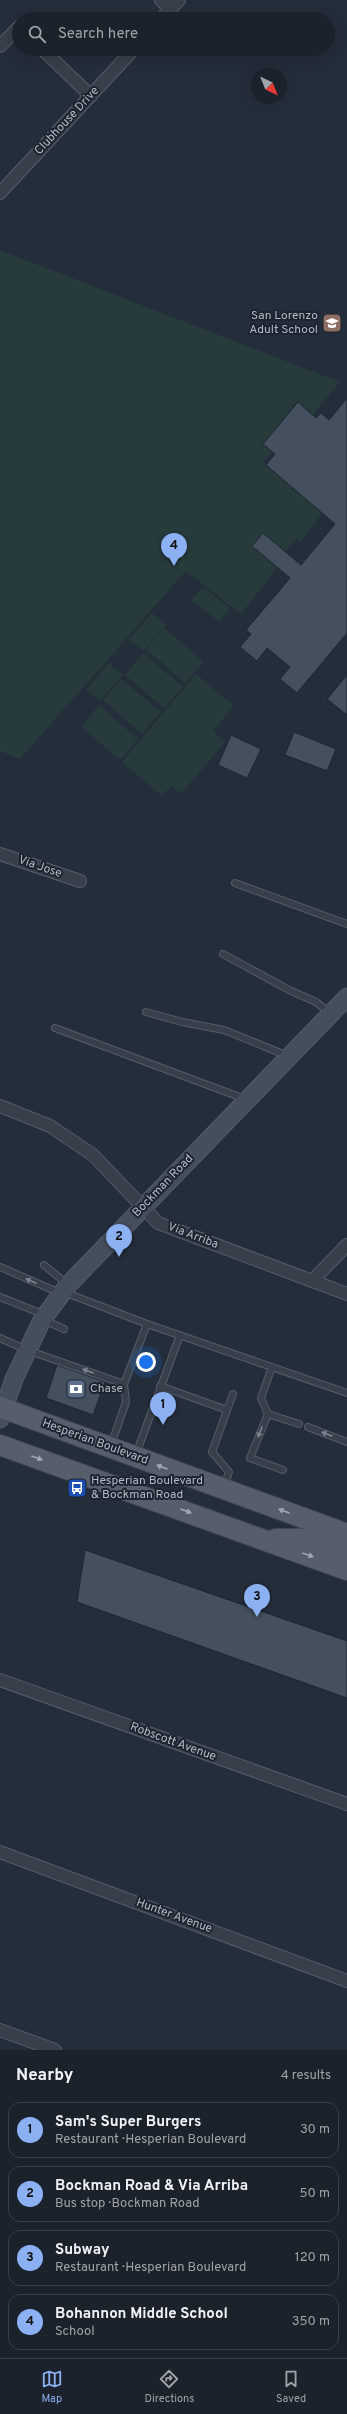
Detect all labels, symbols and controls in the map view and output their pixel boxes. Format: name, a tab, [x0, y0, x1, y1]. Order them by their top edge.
search box	[12, 12, 335, 56]
icon: search	[26, 23, 48, 45]
text: Search here	[58, 25, 138, 44]
north arrow	[251, 68, 287, 104]
street label: Clubhouse Drive	[31, 83, 103, 159]
place label: San Lorenzo Adult School	[249, 308, 318, 338]
school or university icon: San Lorenzo Adult School	[321, 312, 343, 334]
pin: 4	[161, 533, 187, 566]
street label: Via Jose	[16, 852, 64, 882]
street label: Bockman Road	[129, 1151, 197, 1221]
street label: Via Arriba	[165, 1219, 221, 1253]
pin: 2	[106, 1224, 132, 1257]
one-way arrow	[24, 1277, 36, 1283]
your location	[136, 1352, 156, 1372]
one-way arrow	[81, 1368, 93, 1374]
bank icon: Chase	[65, 1378, 87, 1400]
place label: Chase	[90, 1381, 123, 1397]
pin: 1	[150, 1392, 176, 1425]
street label: Hesperian Boulevard	[40, 1415, 150, 1469]
one-way arrow	[257, 1426, 263, 1438]
one-way arrow	[321, 1431, 333, 1437]
one-way arrow	[31, 1455, 43, 1461]
one-way arrow	[155, 1464, 167, 1470]
place label: Hesperian Boulevard & Bockman Road	[91, 1473, 203, 1503]
bus stop icon: Hesperian Boulevard & Bockman Road	[66, 1477, 88, 1499]
one-way arrow	[278, 1507, 290, 1513]
one-way arrow	[180, 1508, 192, 1514]
one-way arrow	[302, 1553, 314, 1559]
pin: 3	[244, 1584, 270, 1617]
street label: Robscott Avenue	[128, 1719, 218, 1765]
street label: Hunter Avenue	[134, 1895, 214, 1937]
text: Nearby	[16, 2065, 73, 2087]
text: 4 results	[281, 2068, 331, 2084]
text: Sam's Super Burgers	[55, 2113, 201, 2132]
text: 1	[27, 2122, 33, 2138]
text: 30 m	[300, 2122, 330, 2138]
text: Restaurant · Hesperian Boulevard	[55, 2132, 246, 2148]
text: Bockman Road & Via Arriba	[55, 2177, 248, 2196]
text: 2	[26, 2186, 34, 2202]
text: 50 m	[300, 2186, 330, 2202]
text: Bus stop · Bockman Road	[55, 2196, 200, 2212]
text: Subway	[55, 2241, 109, 2260]
text: 3	[26, 2250, 34, 2266]
text: 120 m	[295, 2250, 330, 2266]
text: Restaurant · Hesperian Boulevard	[55, 2260, 246, 2276]
text: Bohannon Middle School	[55, 2305, 228, 2324]
text: 4	[26, 2314, 34, 2330]
text: 350 m	[292, 2314, 330, 2330]
text: School	[55, 2324, 95, 2340]
tab: Map	[41, 2368, 63, 2406]
tab: Directions	[144, 2368, 194, 2406]
tab: Saved	[276, 2368, 306, 2406]

